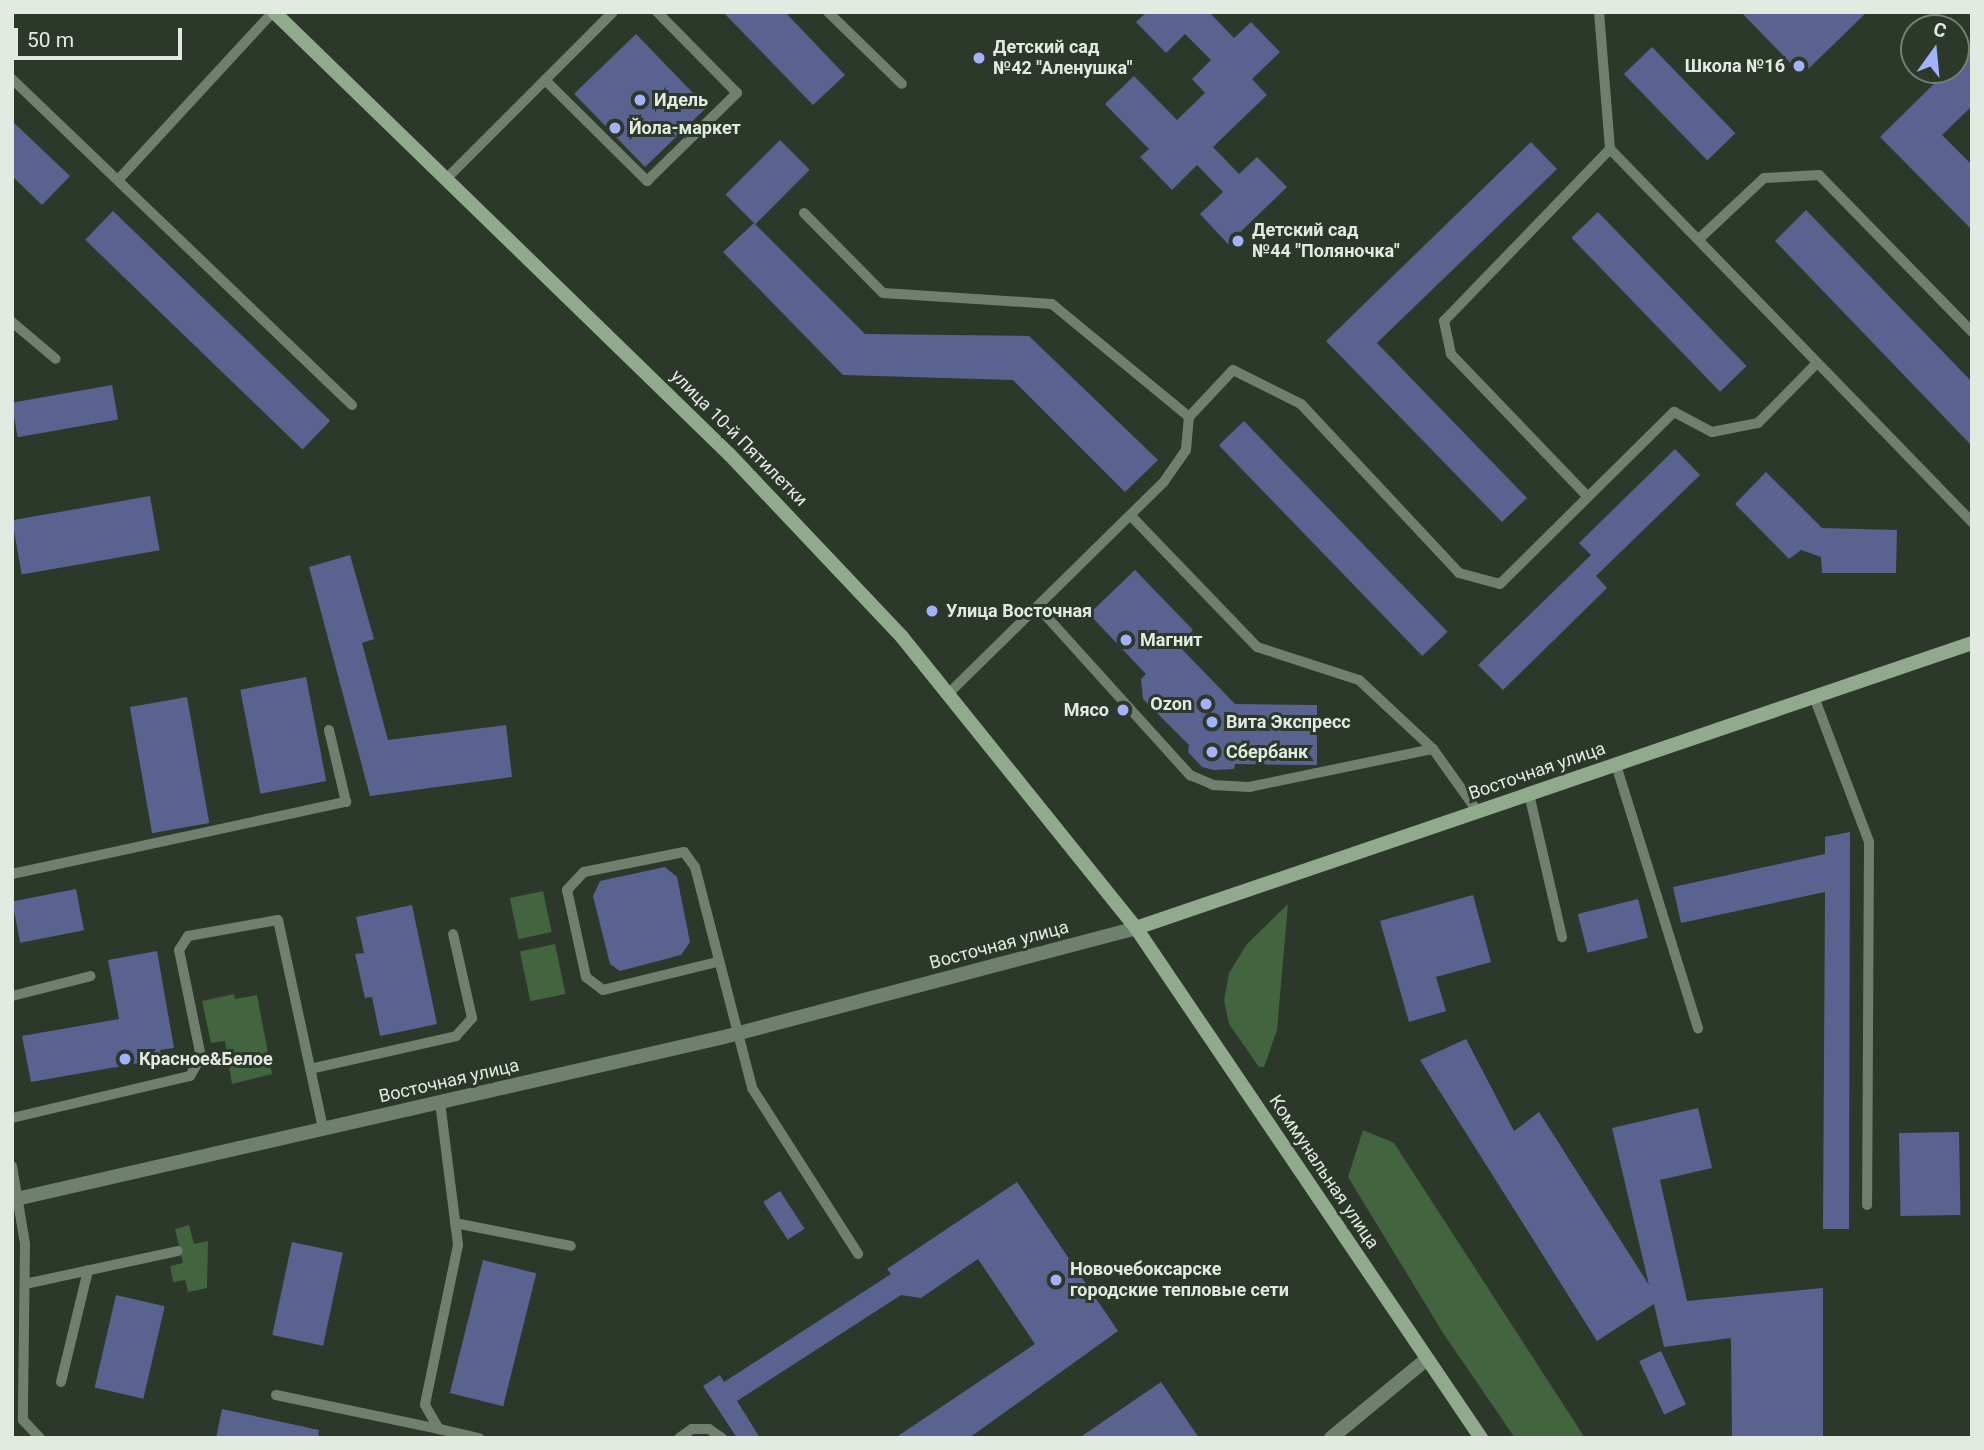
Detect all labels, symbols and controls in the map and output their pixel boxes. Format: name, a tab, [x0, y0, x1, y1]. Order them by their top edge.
scale bar	[18, 14, 186, 58]
north arrow	[1900, 14, 1970, 84]
text: С	[1931, 17, 1949, 43]
text: 50 m	[27, 28, 74, 52]
place label: Детский сад №42 "Аленушка"	[993, 37, 1133, 80]
marker: Детский сад №42 "Аленушка"	[971, 50, 987, 66]
place label: Школа №16	[1685, 55, 1785, 77]
marker: Школа №16	[1791, 58, 1807, 74]
place label: Идель	[654, 89, 708, 111]
marker: Идель	[632, 92, 648, 108]
place label: Йола-маркет	[629, 117, 741, 139]
marker: Йола-маркет	[607, 120, 623, 136]
place label: Детский сад №44 "Поляночка"	[1252, 220, 1400, 262]
marker: Детский сад №44 "Поляночка"	[1230, 233, 1246, 249]
street label: улица 10-й Пятилетки	[666, 365, 812, 511]
place label: Улица Восточная	[946, 600, 1092, 622]
marker: Улица Восточная	[924, 603, 940, 619]
place label: Магнит	[1140, 629, 1203, 651]
marker: Магнит	[1118, 632, 1134, 648]
place label: Ozon	[1150, 693, 1192, 715]
marker: Ozon	[1198, 696, 1214, 712]
place label: Мясо	[1064, 699, 1109, 721]
marker: Мясо	[1115, 702, 1131, 718]
place label: Вита Экспресс	[1226, 711, 1351, 733]
marker: Вита Экспресс	[1204, 714, 1220, 730]
street label: Восточная улица	[1466, 737, 1608, 805]
place label: Сбербанк	[1226, 741, 1308, 763]
marker: Сбербанк	[1204, 744, 1220, 760]
street label: Восточная улица	[927, 916, 1071, 974]
place label: Красное&Белое	[139, 1048, 273, 1070]
marker: Красное&Белое	[117, 1051, 133, 1067]
street label: Восточная улица	[377, 1054, 521, 1108]
street label: Коммунальная улица	[1264, 1091, 1384, 1253]
place label: Новочебоксарске городские тепловые сети	[1070, 1259, 1289, 1302]
marker: Новочебоксарске городские тепловые сети	[1048, 1272, 1064, 1288]

